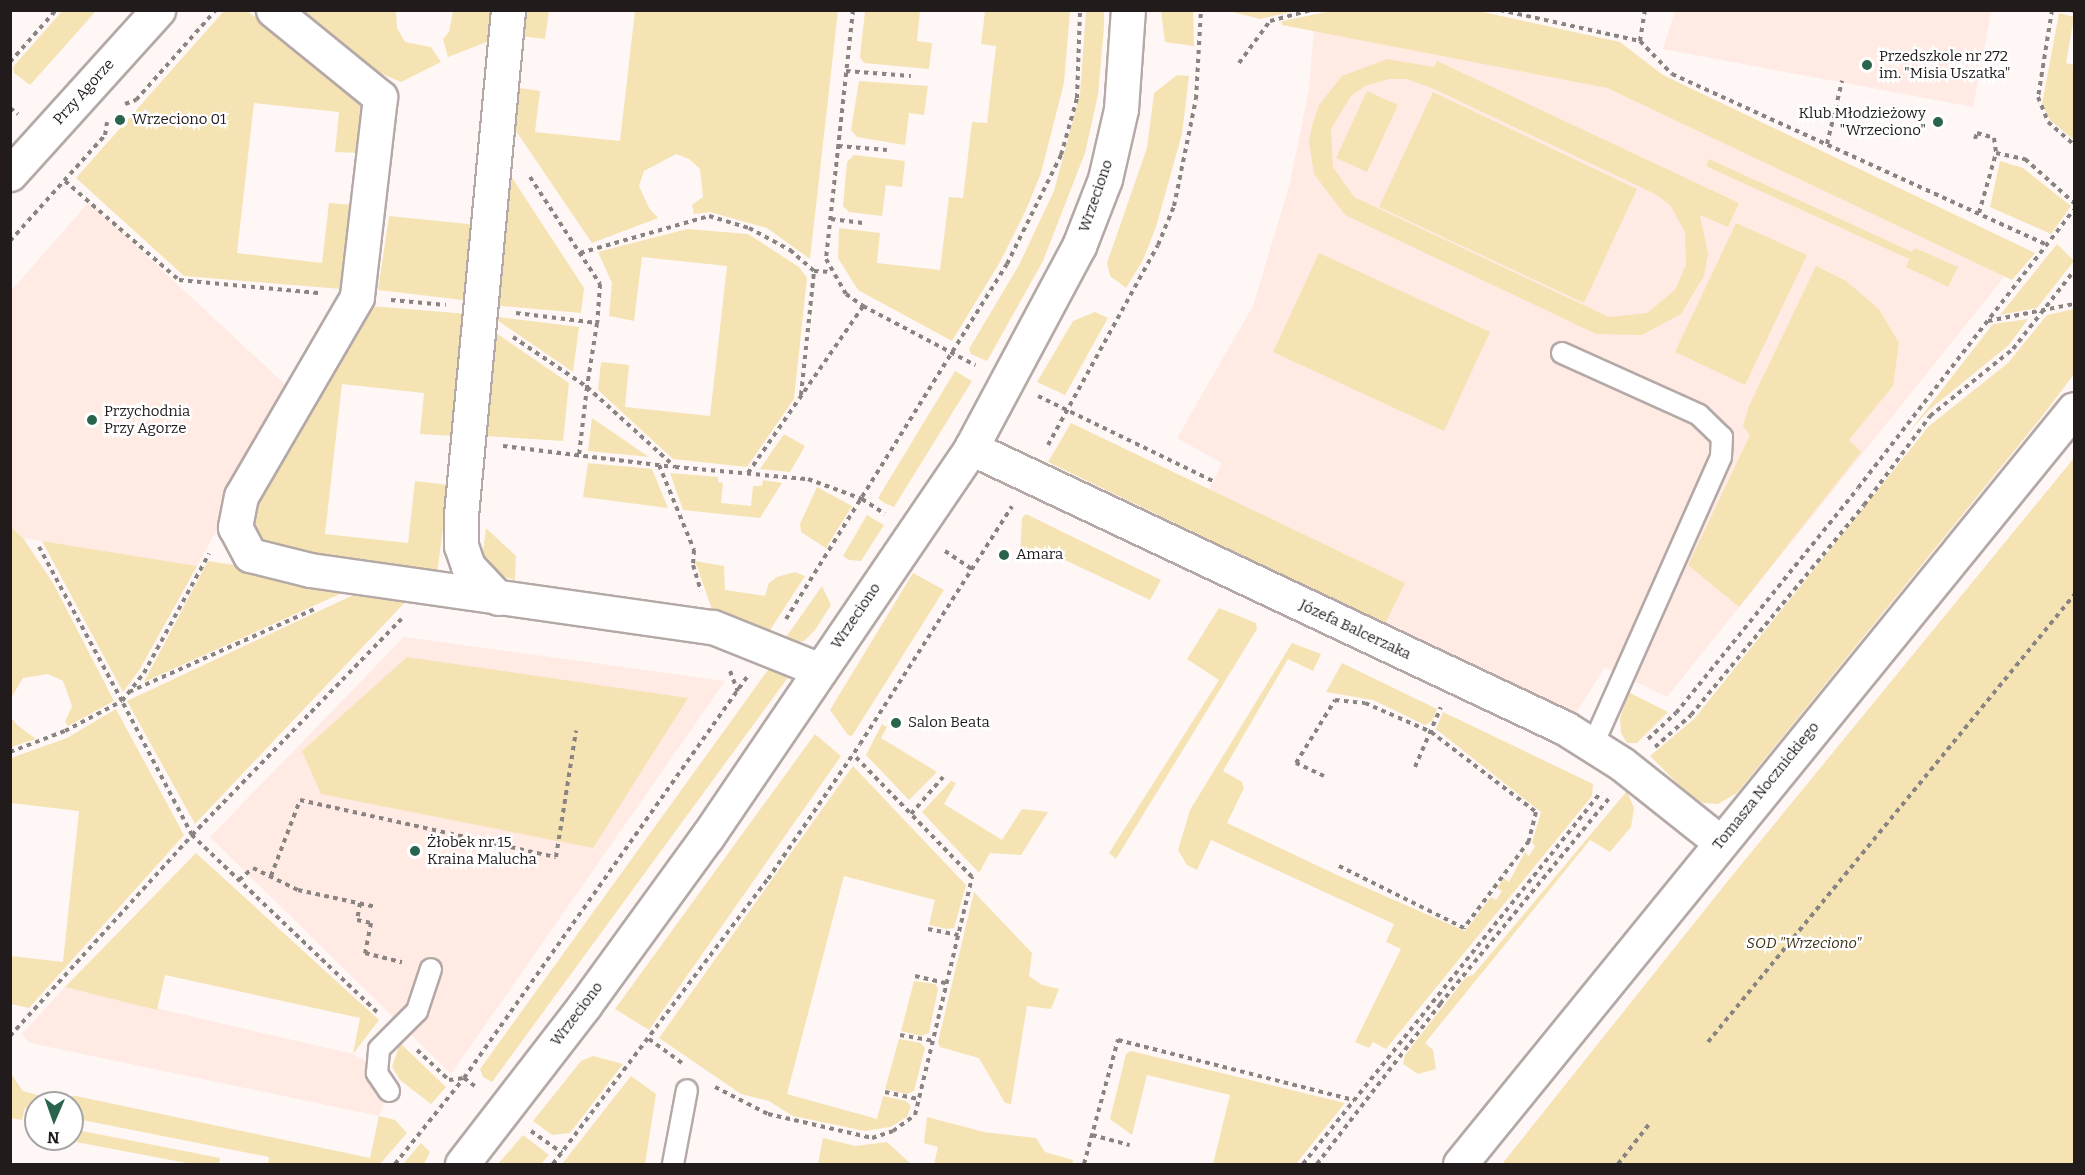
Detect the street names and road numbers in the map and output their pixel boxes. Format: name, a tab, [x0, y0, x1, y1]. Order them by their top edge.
street label: Przy Agorze	[50, 55, 118, 129]
street label: Wrzeciono	[1075, 157, 1117, 235]
street label: Wrzeciono	[827, 580, 885, 652]
street label: Józefa Balcerzaka	[1296, 596, 1414, 664]
street label: Tomasza Nocznickiego	[1709, 719, 1823, 853]
street label: Wrzeciono	[547, 978, 607, 1050]

